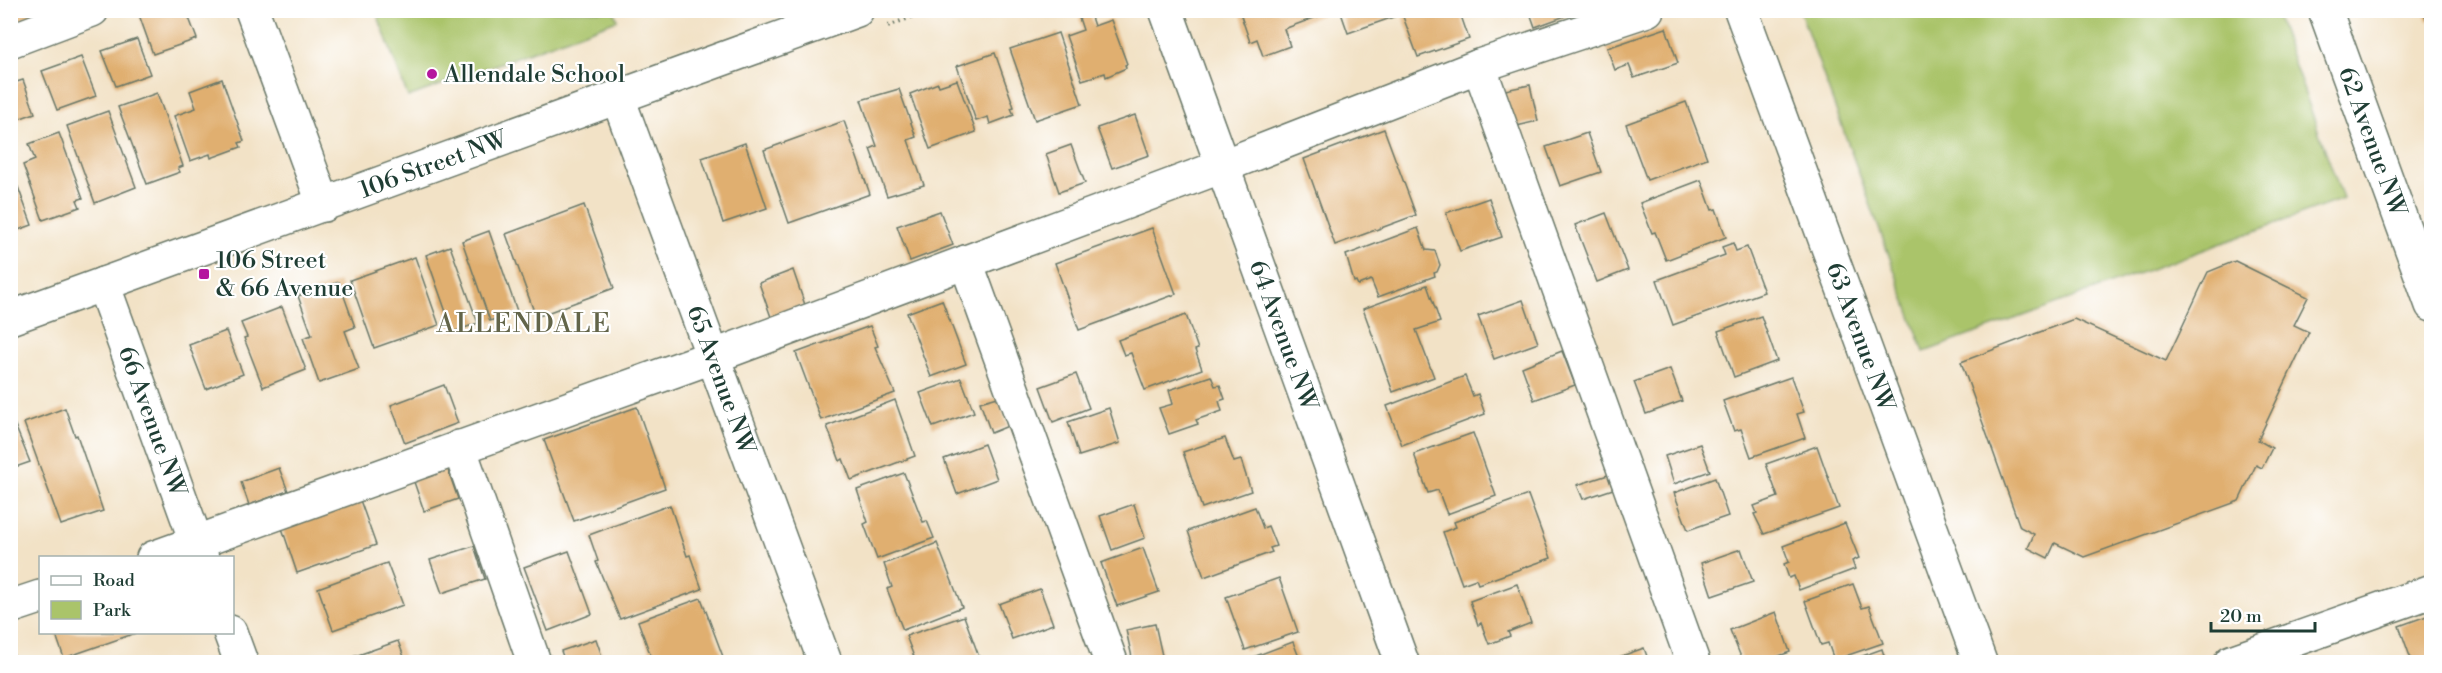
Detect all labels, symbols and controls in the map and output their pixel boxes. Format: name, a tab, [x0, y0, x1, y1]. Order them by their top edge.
place label: Allendale School	[443, 60, 625, 90]
street label: 62 Avenue NW	[2331, 63, 2413, 222]
marker: Allendale School	[425, 67, 439, 81]
street label: 106 Street NW	[355, 124, 512, 206]
place label: 106 Street & 66 Avenue	[216, 246, 353, 304]
street label: 64 Avenue NW	[1242, 256, 1324, 416]
street label: 63 Avenue NW	[1819, 258, 1901, 417]
marker: 106 Street & 66 Avenue	[197, 267, 211, 281]
street label: 65 Avenue NW	[679, 301, 762, 460]
district label: ALLENDALE	[436, 308, 611, 340]
street label: 66 Avenue NW	[111, 342, 193, 502]
legend	[39, 556, 234, 634]
text: Road	[93, 569, 136, 592]
scale bar	[2211, 595, 2314, 633]
text: Park	[93, 599, 132, 622]
text: 20 m	[2220, 605, 2262, 628]

